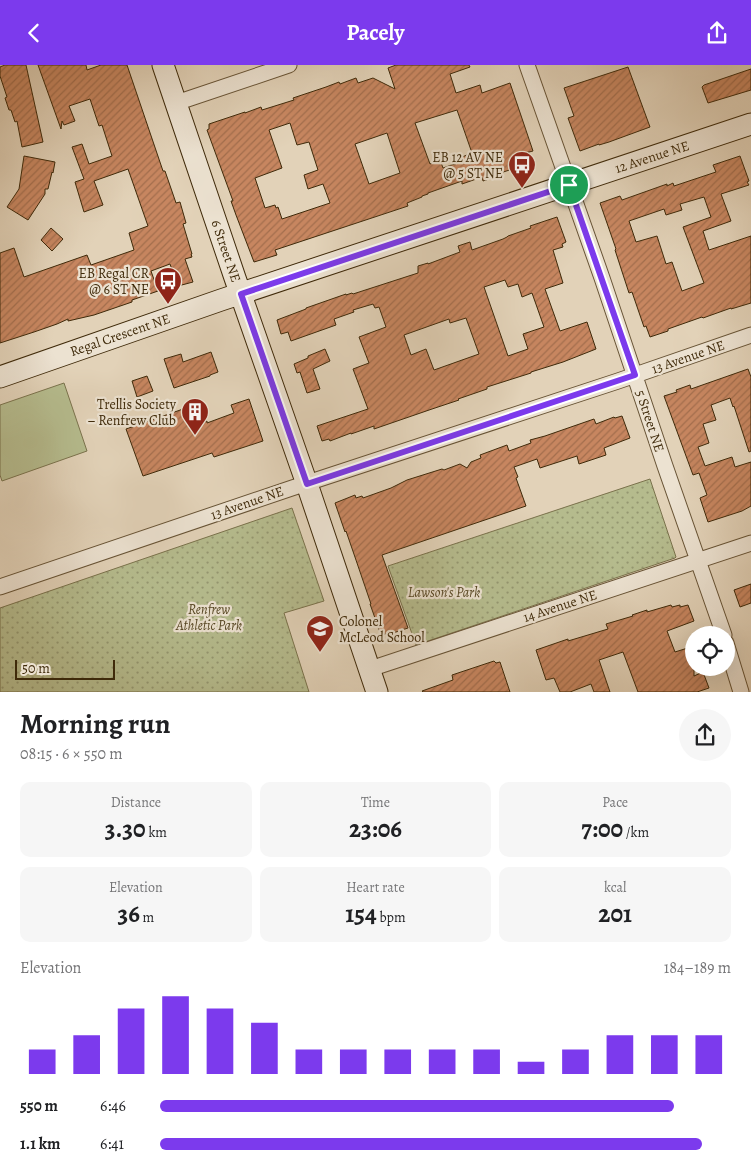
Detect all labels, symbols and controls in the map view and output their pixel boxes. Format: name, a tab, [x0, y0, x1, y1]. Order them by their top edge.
text: Pacely	[346, 18, 405, 48]
icon: back	[20, 19, 48, 47]
icon: share	[703, 19, 731, 47]
street label: 12 Avenue NE	[612, 136, 692, 178]
place label: EB 12 AV NE @ 5 ST NE	[432, 148, 503, 183]
bus stop icon: EB 12 AV NE @ 5 ST NE	[507, 150, 537, 189]
pin	[548, 164, 590, 206]
icon: arrive	[555, 171, 583, 199]
street label: 6 Street NE	[206, 217, 246, 285]
place label: EB Regal CR @ 6 ST NE	[78, 264, 149, 299]
bus stop icon: EB Regal CR @ 6 ST NE	[153, 266, 183, 305]
street label: Regal Crescent NE	[67, 309, 173, 361]
street label: 13 Avenue NE	[649, 336, 727, 378]
street label: 5 Street NE	[631, 387, 669, 455]
place label: Trellis Society – Renfrew Club	[87, 395, 177, 430]
building icon: Trellis Society – Renfrew Club	[180, 397, 210, 436]
street label: 13 Avenue NE	[208, 482, 286, 524]
park label: Lawson's Park	[408, 583, 480, 602]
street label: 14 Avenue NE	[521, 585, 599, 627]
park label: Renfrew Athletic Park	[175, 600, 242, 635]
place label: Colonel McLeod School	[339, 612, 425, 647]
school or university icon: Colonel McLeod School	[305, 614, 335, 653]
map controls	[685, 626, 735, 676]
button: locate	[685, 626, 735, 676]
scale bar	[15, 657, 115, 680]
text: 50 m	[22, 659, 50, 678]
text: Morning run	[20, 705, 170, 743]
button: share	[679, 709, 731, 761]
text: 08:15 · 6 × 550 m	[20, 743, 123, 765]
text: Distance	[111, 793, 161, 812]
text: Time	[361, 793, 390, 812]
text: Pace	[602, 793, 628, 812]
text: 3.30	[105, 812, 146, 846]
text: 23:06	[349, 812, 402, 846]
text: 7:00	[581, 812, 623, 846]
text: km	[146, 823, 167, 842]
text: /km	[623, 823, 649, 842]
text: Elevation	[109, 878, 163, 897]
text: Heart rate	[346, 878, 405, 897]
text: kcal	[604, 878, 626, 897]
text: 36	[117, 897, 140, 931]
text: 154	[345, 897, 377, 931]
text: 201	[598, 897, 632, 931]
text: m	[140, 908, 154, 927]
text: bpm	[377, 908, 406, 927]
text: Elevation	[20, 957, 81, 979]
text: 184–189 m	[664, 957, 731, 979]
text: 550 m	[20, 1095, 58, 1117]
text: 6:46	[100, 1095, 126, 1117]
text: 1.1 km	[20, 1133, 60, 1155]
text: 6:41	[100, 1133, 124, 1155]

